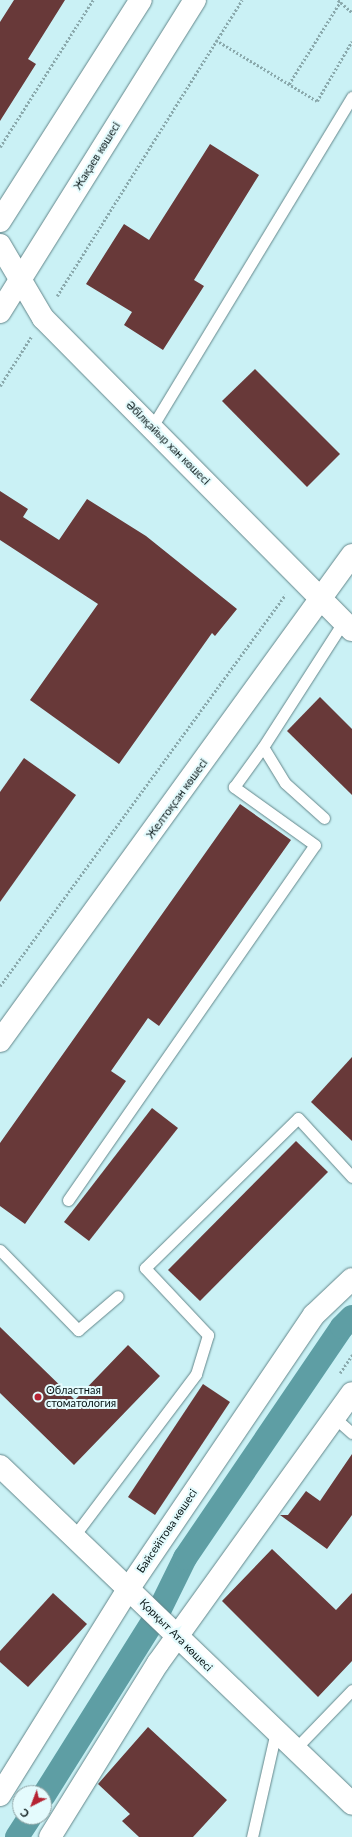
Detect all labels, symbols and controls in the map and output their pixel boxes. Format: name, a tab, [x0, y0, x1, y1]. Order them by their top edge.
street label: Жақаев көшесі	[71, 120, 123, 192]
street label: Әбілқайыр хан көшесі	[123, 398, 213, 488]
street label: Желтоқсан көшесі	[144, 757, 210, 841]
place label: Областная стоматология	[46, 1384, 116, 1410]
marker: Областная стоматология	[33, 1392, 43, 1402]
street label: Байсейітова көшесі	[134, 1487, 200, 1575]
street label: Қорқыт Ата көшесі	[137, 1596, 215, 1674]
north arrow	[12, 1785, 52, 1825]
text: С	[17, 1806, 31, 1821]

